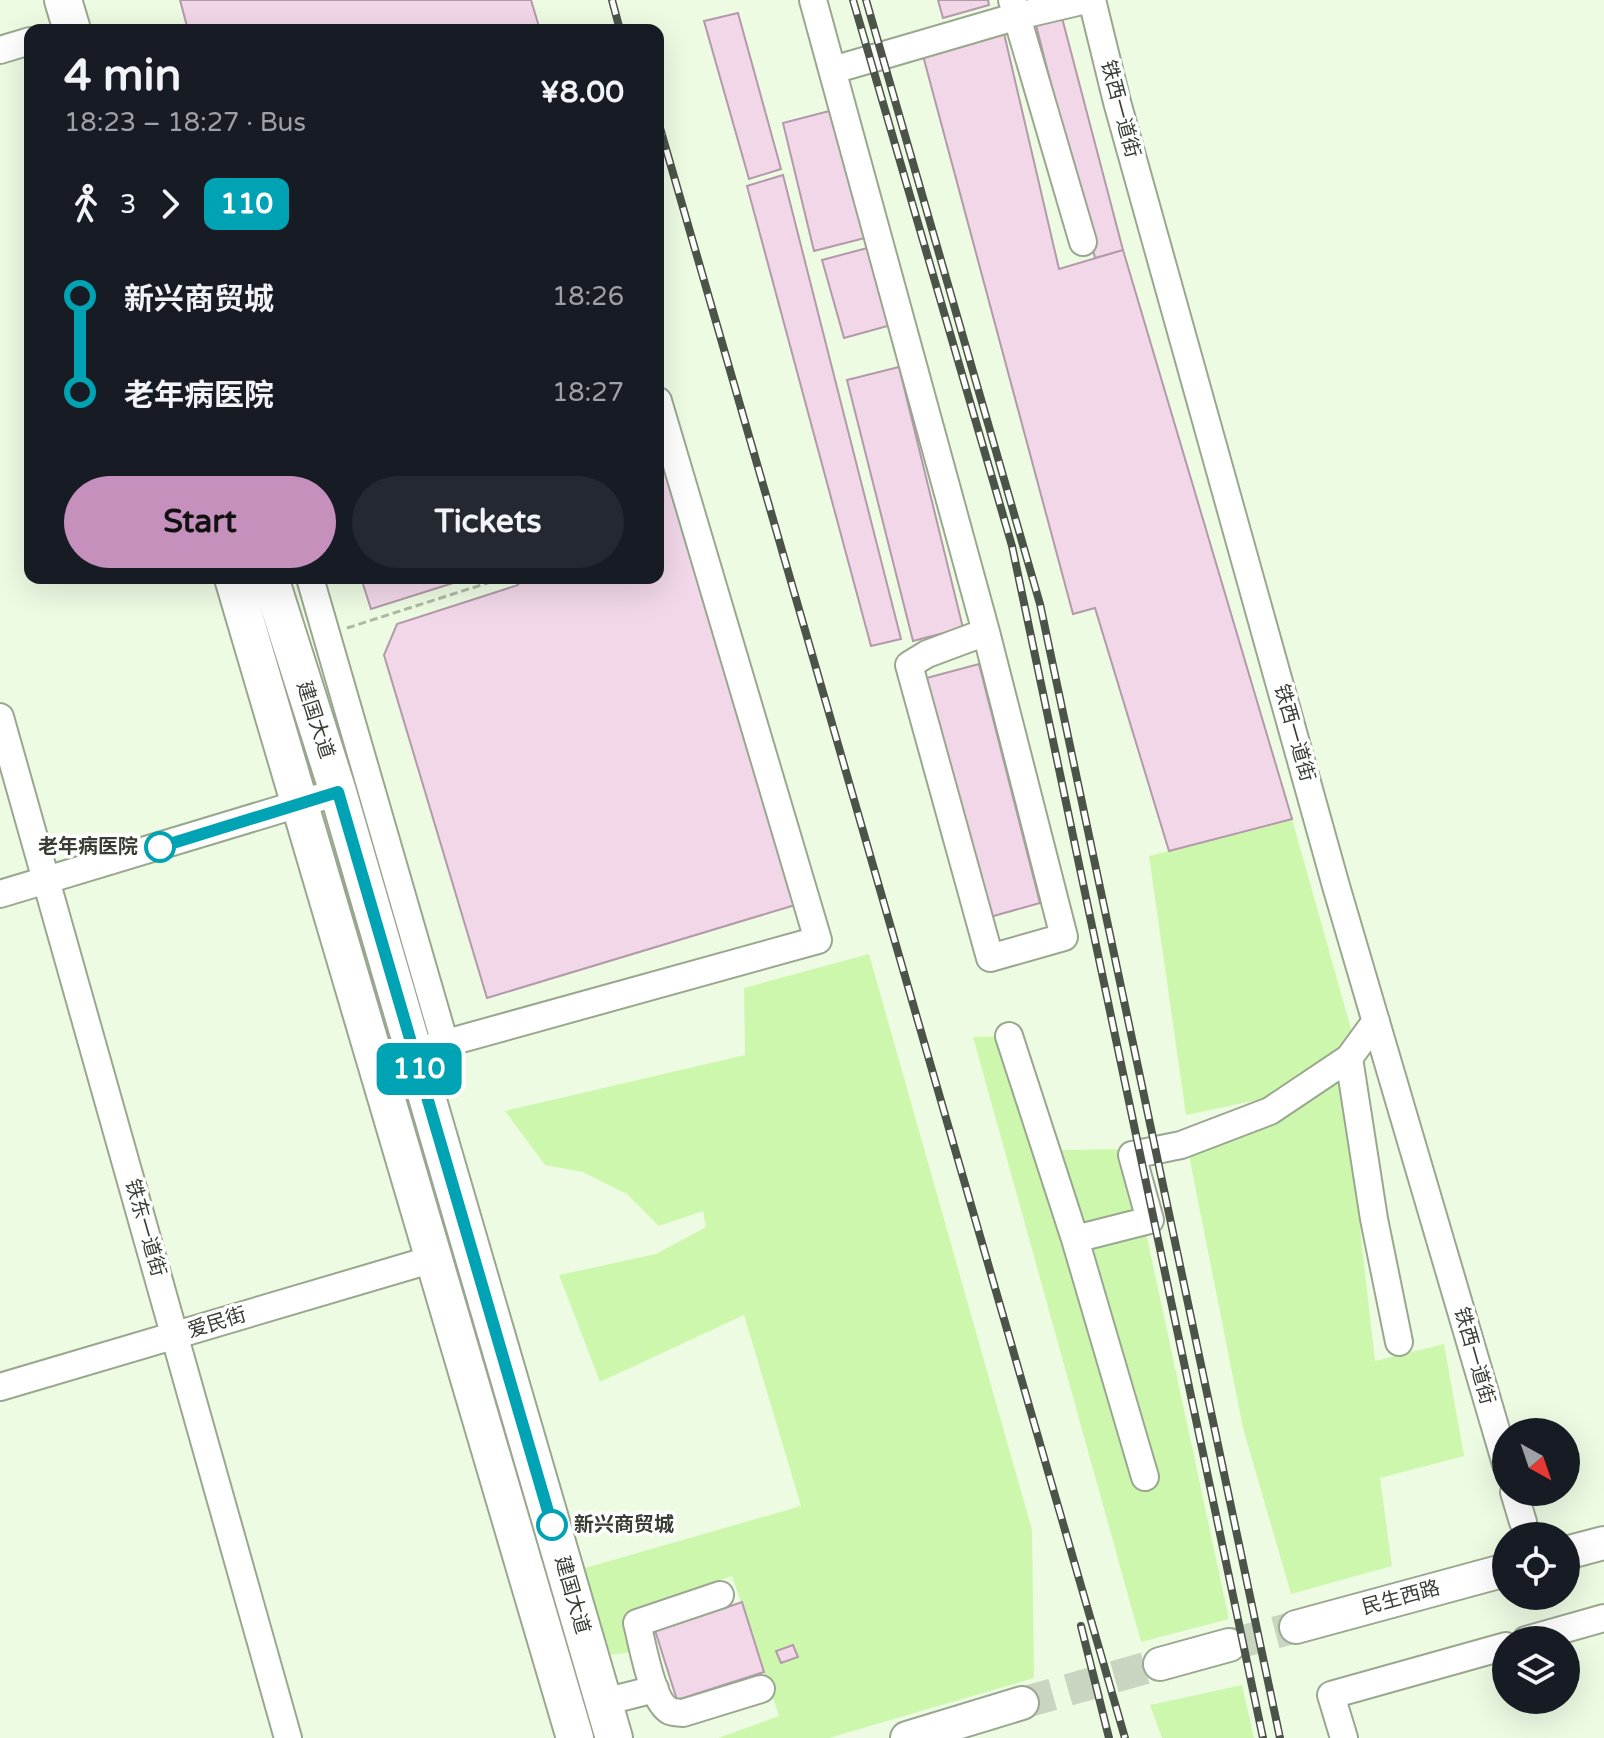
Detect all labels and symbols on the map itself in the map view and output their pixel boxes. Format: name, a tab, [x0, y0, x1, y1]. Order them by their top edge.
street label: 铁西一道街	[1095, 58, 1145, 160]
street label: 建国大道	[291, 678, 339, 762]
street label: 铁西一道街	[1269, 682, 1319, 784]
marker: 老年病医院	[145, 832, 175, 862]
place label: 老年病医院	[38, 835, 138, 859]
line badge: 110	[373, 1043, 465, 1095]
street label: 铁东一道街	[120, 1177, 170, 1279]
street label: 爱民街	[185, 1303, 249, 1343]
street label: 铁西一道街	[1449, 1305, 1499, 1407]
north arrow	[1492, 1418, 1580, 1506]
marker: 新兴商贸城	[537, 1510, 567, 1540]
place label: 新兴商贸城	[574, 1513, 674, 1537]
street label: 建国大道	[549, 1553, 595, 1637]
street label: 民生西路	[1359, 1576, 1443, 1620]

